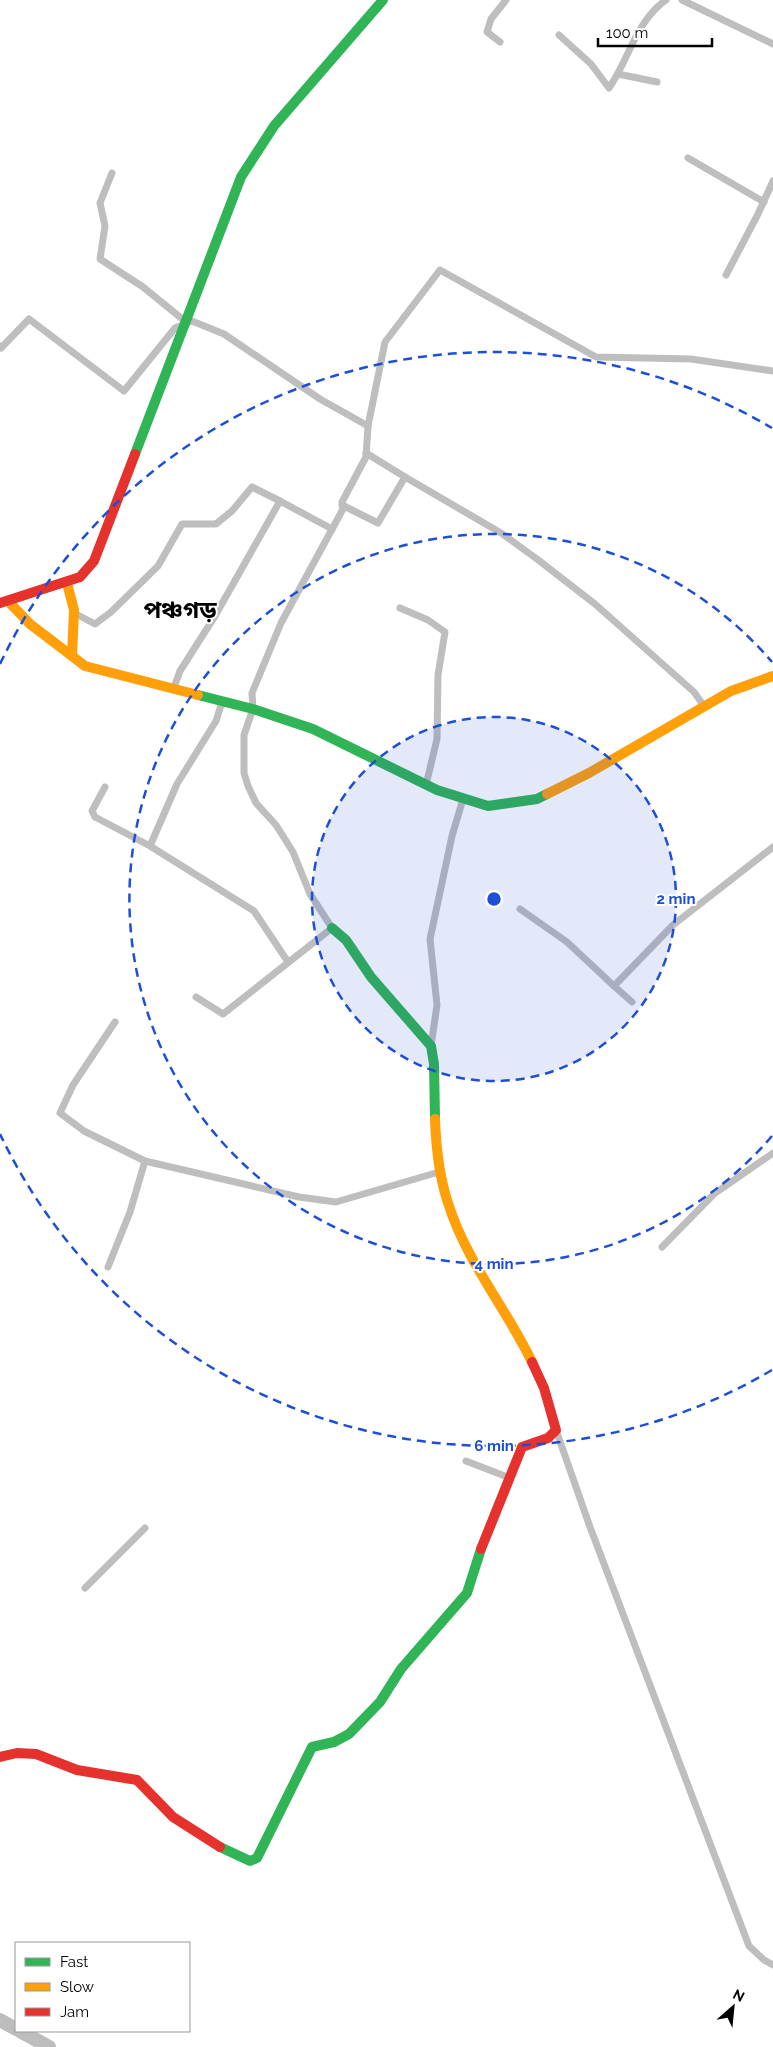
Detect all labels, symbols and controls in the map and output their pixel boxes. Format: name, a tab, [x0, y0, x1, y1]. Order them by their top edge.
scale bar	[598, 15, 712, 47]
text: 100 m	[606, 24, 648, 42]
district label: পঞ্চগড়	[144, 595, 217, 624]
centre of rings	[485, 890, 503, 908]
text: 2 min	[657, 890, 695, 908]
text: 4 min	[474, 1255, 514, 1273]
text: 6 min	[474, 1437, 514, 1455]
legend	[15, 1942, 190, 2032]
text: Fast	[60, 1953, 88, 1971]
text: Slow	[60, 1978, 94, 1996]
north arrow	[708, 1982, 758, 2032]
text: N	[731, 1986, 747, 2005]
text: Jam	[60, 2003, 89, 2021]

